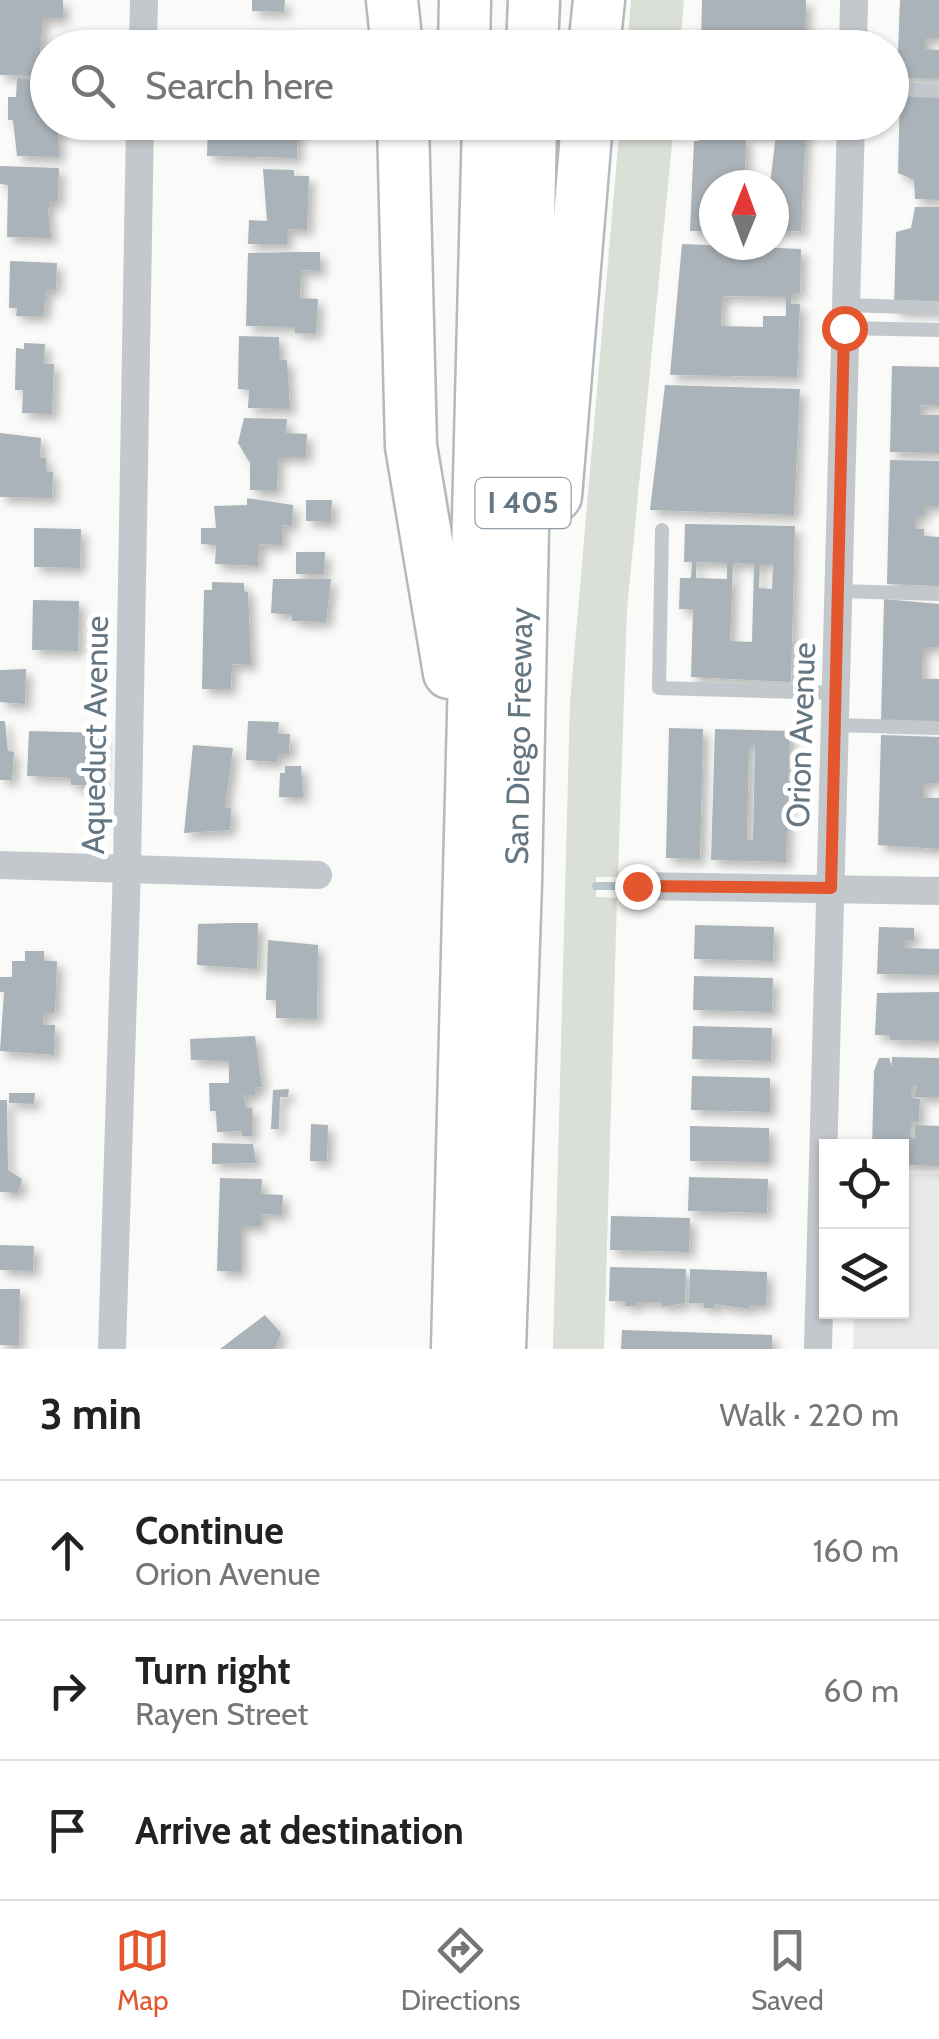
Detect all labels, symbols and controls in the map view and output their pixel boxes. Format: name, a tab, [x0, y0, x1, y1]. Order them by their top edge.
search box	[30, 30, 909, 140]
icon: search	[65, 58, 120, 113]
text: Search here	[145, 62, 334, 109]
north arrow	[699, 170, 789, 260]
route start	[822, 306, 868, 352]
road number: I 405	[476, 478, 570, 528]
street label: San Diego Freeway	[497, 607, 540, 865]
street label: Aqueduct Avenue	[73, 615, 116, 855]
street label: Orion Avenue	[778, 642, 823, 828]
route end	[615, 864, 661, 910]
map controls	[819, 1139, 909, 1319]
button: locate	[819, 1139, 909, 1229]
button: layers	[819, 1229, 909, 1319]
text: 3 min	[40, 1388, 142, 1440]
text: Walk · 220 m	[720, 1395, 899, 1434]
text: Continue	[135, 1507, 284, 1554]
icon: ahead	[40, 1523, 95, 1578]
text: 160 m	[813, 1531, 899, 1570]
text: Orion Avenue	[135, 1554, 320, 1593]
text: Turn right	[135, 1647, 291, 1694]
icon: right	[40, 1663, 95, 1718]
text: 60 m	[823, 1671, 899, 1710]
text: Rayen Street	[135, 1694, 308, 1733]
icon: arrive	[40, 1803, 95, 1858]
text: Arrive at destination	[135, 1807, 464, 1854]
tab: Map	[115, 1923, 170, 2017]
tab: Directions	[401, 1923, 520, 2017]
tab: Saved	[751, 1923, 824, 2017]

